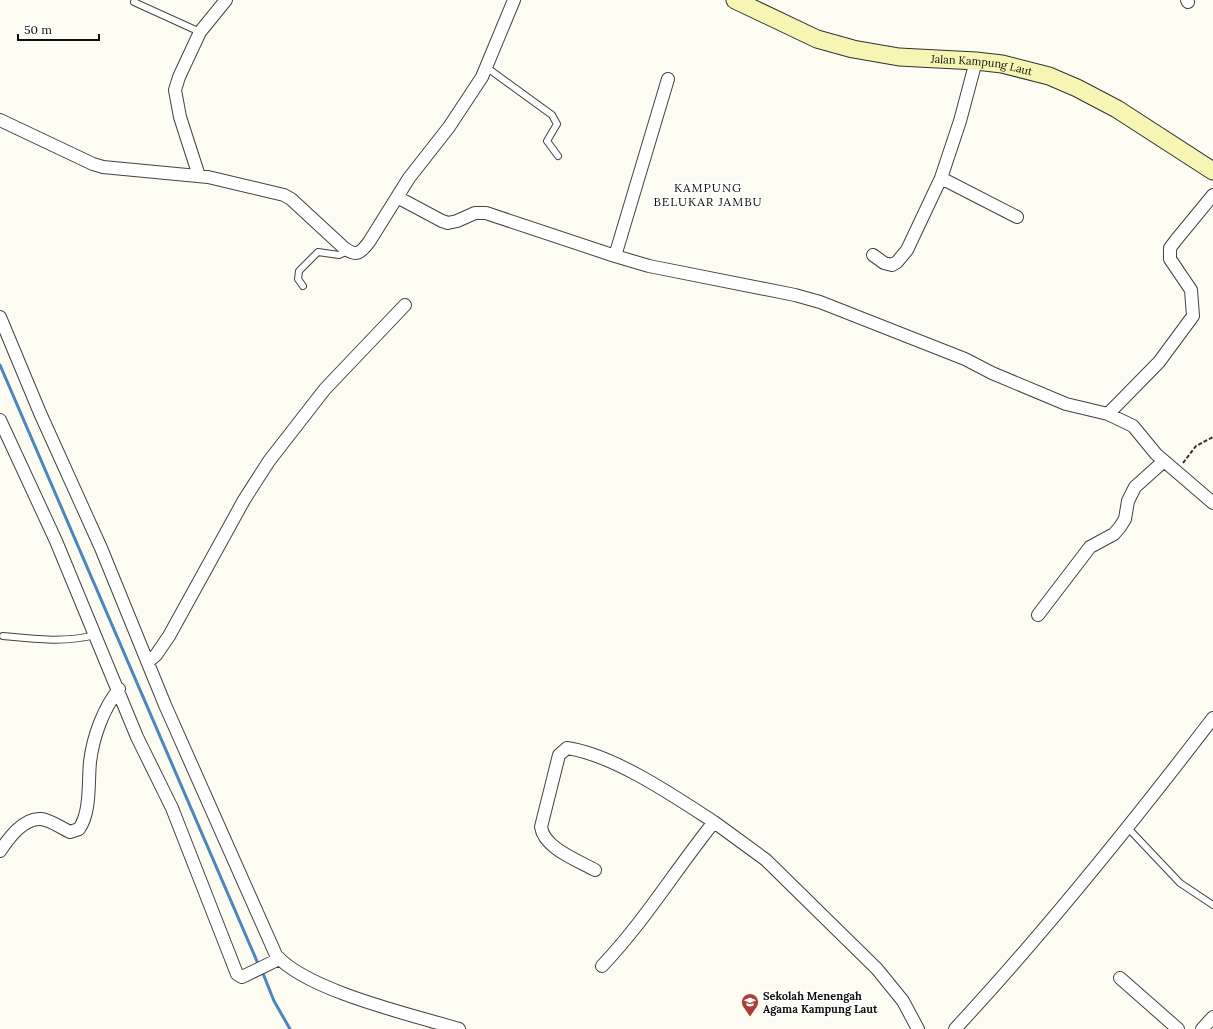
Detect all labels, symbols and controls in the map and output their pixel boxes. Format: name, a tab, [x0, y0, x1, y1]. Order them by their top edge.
scale bar	[18, 16, 99, 42]
text: 50 m	[24, 22, 52, 37]
street label: Jalan Kampung Laut	[929, 52, 1035, 79]
district label: KAMPUNG BELUKAR JAMBU	[653, 180, 763, 209]
place label: Sekolah Menengah Agama Kampung Laut	[763, 989, 878, 1016]
school or university icon: Sekolah Menengah Agama Kampung Laut	[740, 992, 760, 1017]

